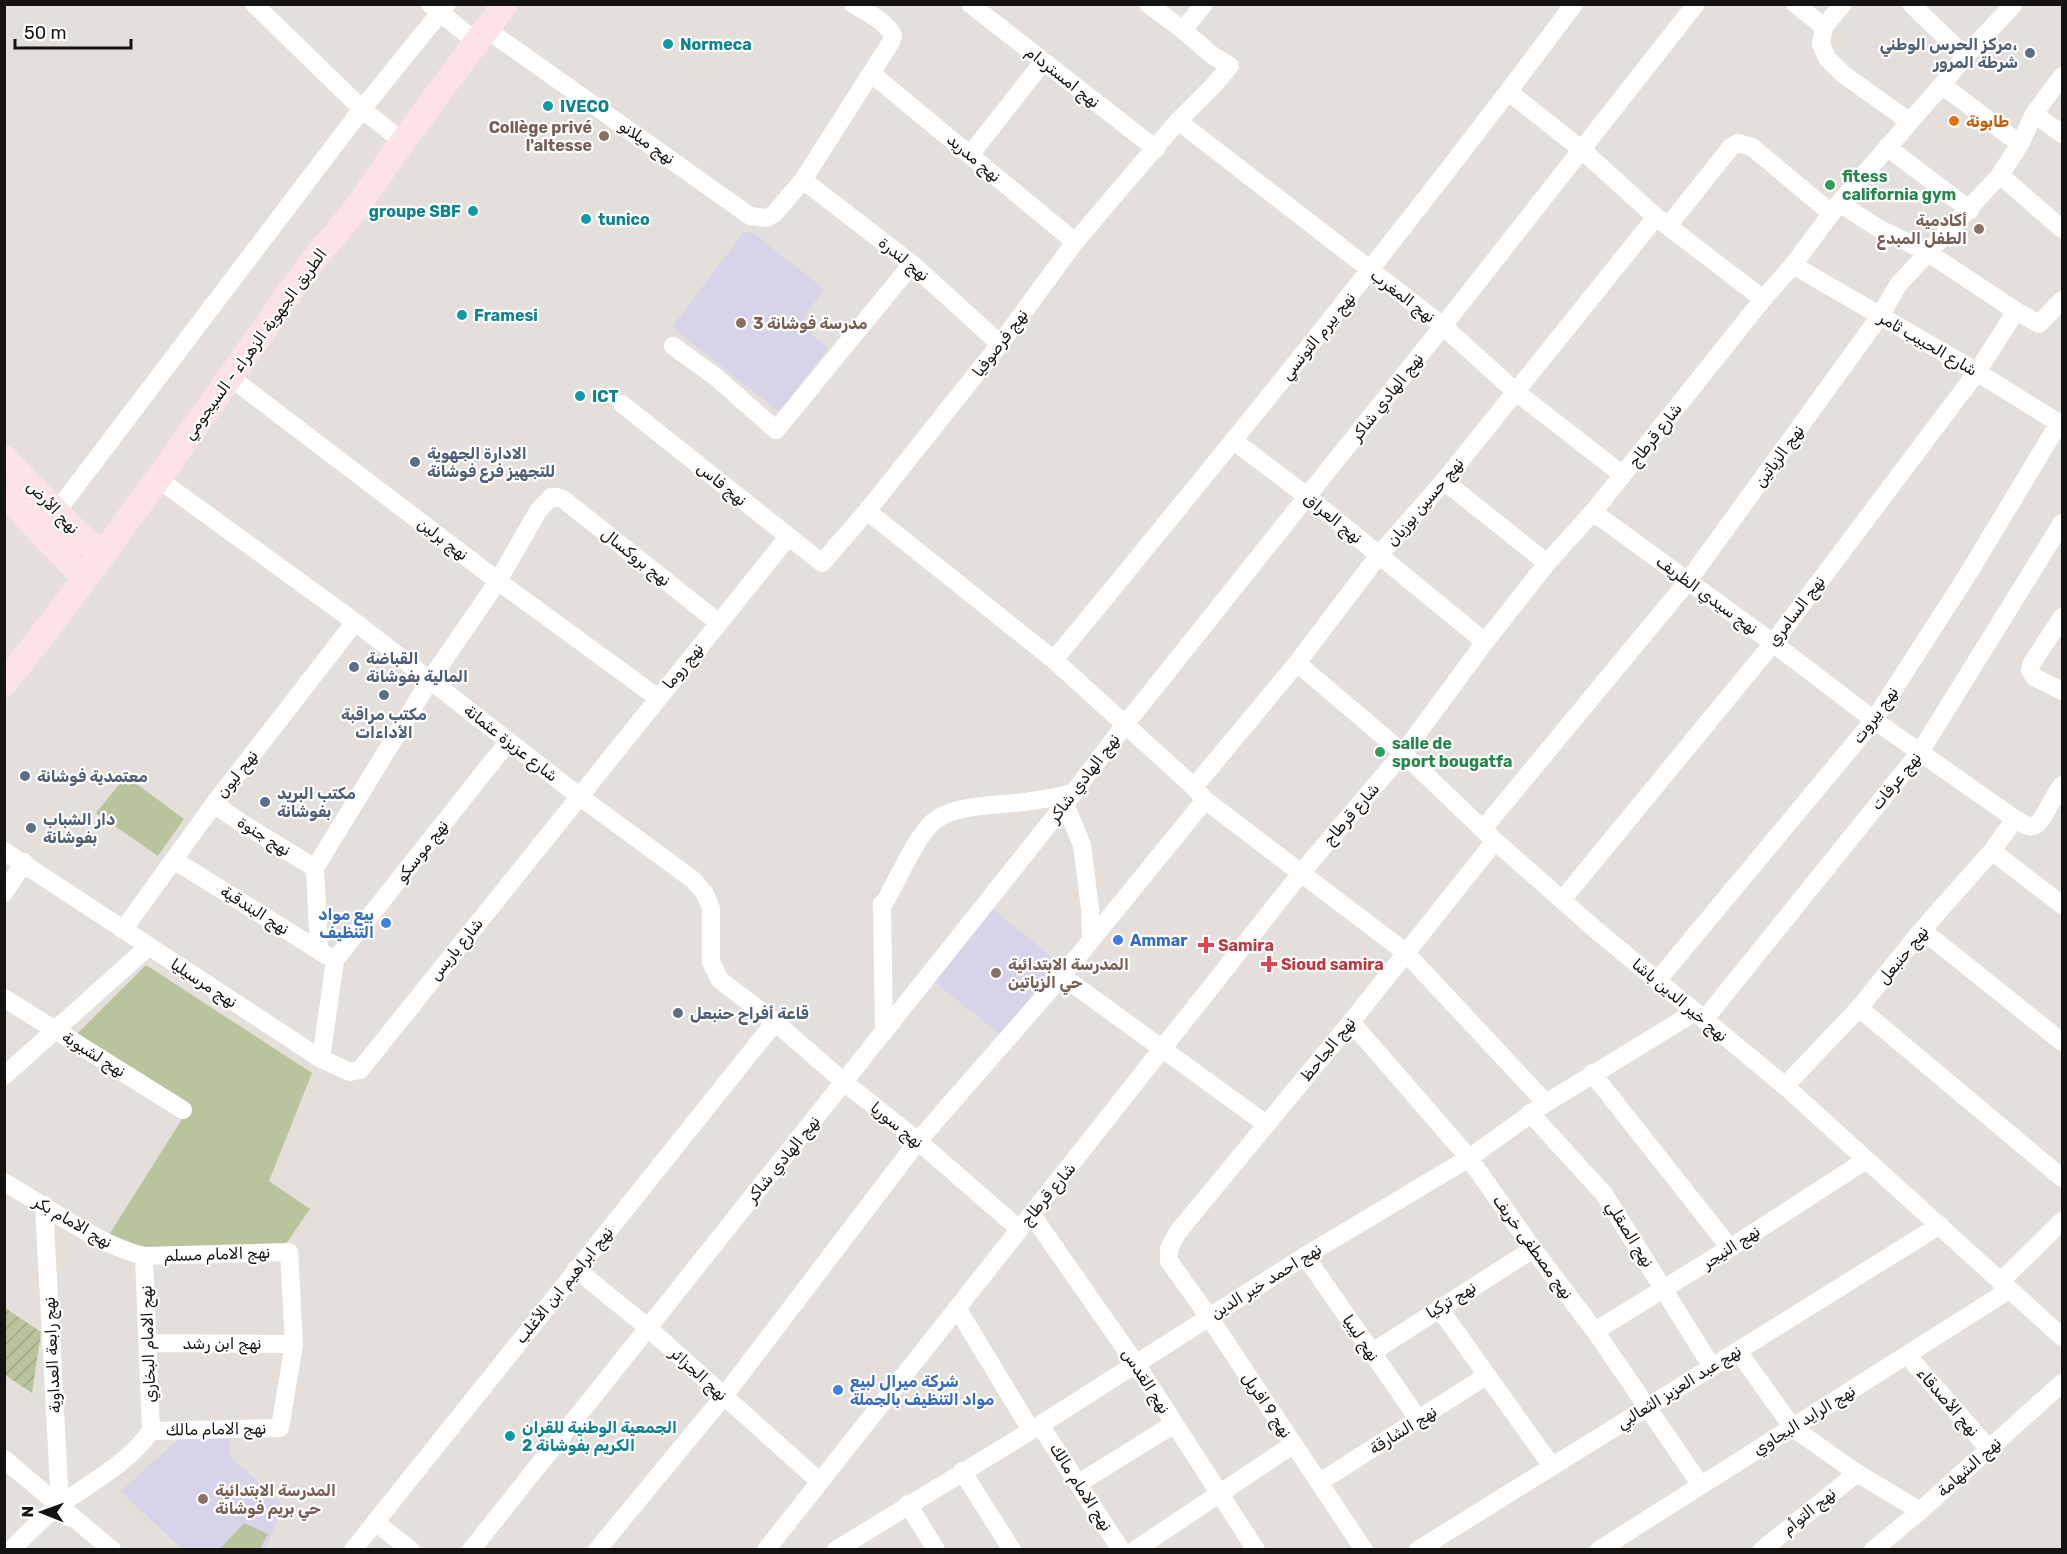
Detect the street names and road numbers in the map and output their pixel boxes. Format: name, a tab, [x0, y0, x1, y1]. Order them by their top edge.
street label: نهج امستردام	[1021, 42, 1104, 113]
street label: نهج ميلانو	[614, 116, 679, 170]
street label: نهج مدريد	[942, 130, 1005, 188]
street label: نهج لندرة	[874, 233, 933, 287]
street label: الطريق الجهوية الزهراء - السيجومي	[179, 245, 333, 445]
street label: نهج المغرب	[1366, 265, 1439, 328]
street label: نهج بيرم التونسي	[1277, 288, 1362, 386]
street label: نهج فرصوفيا	[968, 305, 1033, 382]
street label: شارع الحبيب ثامر	[1873, 308, 1981, 382]
street label: نهج الهادي شاكر	[1346, 349, 1429, 447]
street label: شارع قرطاج	[1624, 399, 1687, 472]
street label: نهج الزياتين	[1750, 421, 1810, 492]
street label: نهج حسين بوزيان	[1382, 454, 1469, 551]
street label: نهج فاس	[692, 458, 751, 511]
street label: نهج الأرض	[21, 476, 83, 539]
street label: نهج العراق	[1299, 489, 1366, 549]
street label: نهج برلين	[413, 514, 472, 566]
street label: نهج بروكسال	[596, 524, 675, 592]
street label: نهج سيدي الظريف	[1651, 552, 1762, 640]
street label: نهج السامري	[1763, 572, 1830, 651]
street label: نهج روما	[659, 639, 709, 694]
street label: نهج بيروت	[1848, 683, 1904, 748]
street label: شارع عزيزة عثمانة	[459, 700, 562, 787]
street label: نهج الهادي شاكر	[1044, 730, 1125, 828]
street label: نهح ليون	[212, 746, 263, 803]
street label: نهج عرفات	[1867, 748, 1927, 815]
street label: شارع قرطاج	[1319, 779, 1385, 850]
street label: نهج جنوة	[233, 812, 294, 861]
street label: نهج موسكو	[392, 816, 454, 887]
street label: نهج البندقية	[216, 881, 293, 940]
street label: شارع باريس	[425, 914, 488, 985]
street label: نهج حنبعل	[1874, 922, 1934, 989]
street label: نهج مرسيليا	[166, 954, 241, 1013]
street label: نهج خير الدين باشا	[1627, 954, 1732, 1047]
street label: نهج الجاحظ	[1297, 1013, 1361, 1086]
street label: نهج لشبوبة	[58, 1027, 129, 1083]
street label: نهج سوريا	[865, 1098, 927, 1154]
street label: نهج الهادي شاكر	[742, 1112, 825, 1208]
street label: شارع قرطاج	[1016, 1159, 1081, 1231]
street label: نهج الامام بكر	[28, 1191, 116, 1254]
street label: نهج مصطفى خريف	[1487, 1191, 1577, 1304]
street label: نهج الصقلي	[1600, 1197, 1658, 1272]
street label: نهج النيجر	[1698, 1221, 1765, 1275]
street label: نهج ابراهيم ابن الأغلب	[511, 1223, 619, 1349]
street label: نهج احمد خير الدين	[1207, 1239, 1326, 1324]
street label: نهج الامام مسلم	[163, 1243, 271, 1267]
street label: نهج تركيا	[1423, 1277, 1480, 1324]
street label: نهج الامام البخاري	[136, 1285, 162, 1403]
street label: نهج رابعة العداوية	[39, 1296, 67, 1414]
street label: نهج ليبيا	[1337, 1311, 1383, 1366]
street label: نهج ابن رشد	[182, 1334, 262, 1355]
street label: نهج عبد العزيز الثعالبي	[1613, 1341, 1746, 1436]
street label: نهج الجزائر	[664, 1343, 732, 1406]
street label: نهج القدس	[1116, 1345, 1174, 1418]
street label: نهج الأصدقاء	[1911, 1364, 1983, 1442]
street label: نهج 9 افريل	[1236, 1368, 1296, 1443]
street label: نهج الرايد البجاوي	[1749, 1381, 1860, 1461]
street label: نهج الشارقة	[1366, 1402, 1441, 1460]
street label: نهج الامام مالك	[165, 1419, 267, 1441]
street label: نهج الشهامة	[1933, 1433, 2006, 1502]
street label: نهج الامام مالك	[1044, 1440, 1116, 1536]
street label: نهج التوأم	[1778, 1484, 1841, 1540]

